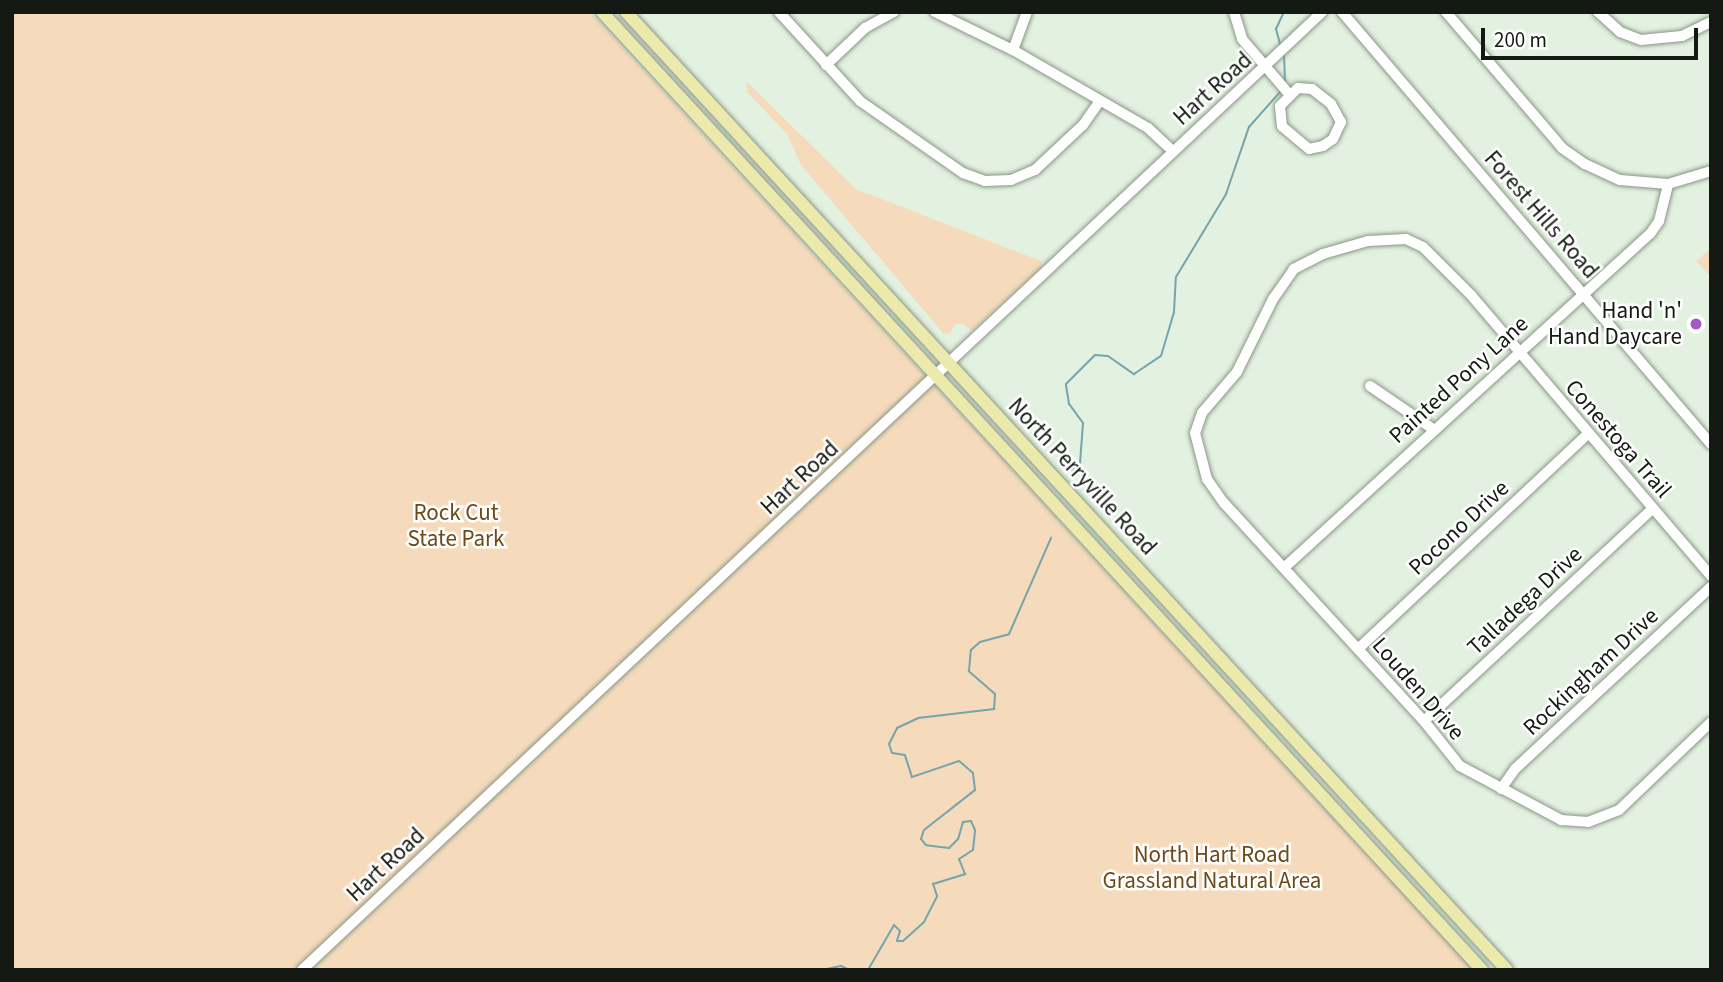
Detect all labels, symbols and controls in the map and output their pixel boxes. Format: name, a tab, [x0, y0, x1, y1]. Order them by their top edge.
scale bar	[1485, 14, 1702, 58]
text: 200 m	[1494, 25, 1547, 55]
street label: Hart Road	[1168, 47, 1258, 131]
street label: Forest Hills Road	[1478, 145, 1604, 285]
place label: Hand 'n' Hand Daycare	[1548, 297, 1682, 351]
street label: Painted Pony Lane	[1384, 310, 1534, 450]
marker: Hand 'n' Hand Daycare	[1688, 316, 1704, 332]
street label: Conestoga Trail	[1559, 374, 1677, 504]
street label: North Perryville Road	[1002, 393, 1162, 561]
street label: Hart Road	[755, 435, 845, 521]
street label: Pocono Drive	[1403, 475, 1515, 581]
park label: Rock Cut State Park	[408, 499, 504, 553]
street label: Talladega Drive	[1462, 541, 1588, 661]
street label: Rockingham Drive	[1518, 602, 1664, 742]
street label: Louden Drive	[1366, 632, 1470, 746]
street label: Hart Road	[341, 822, 431, 908]
park label: North Hart Road Grassland Natural Area	[1103, 841, 1321, 895]

